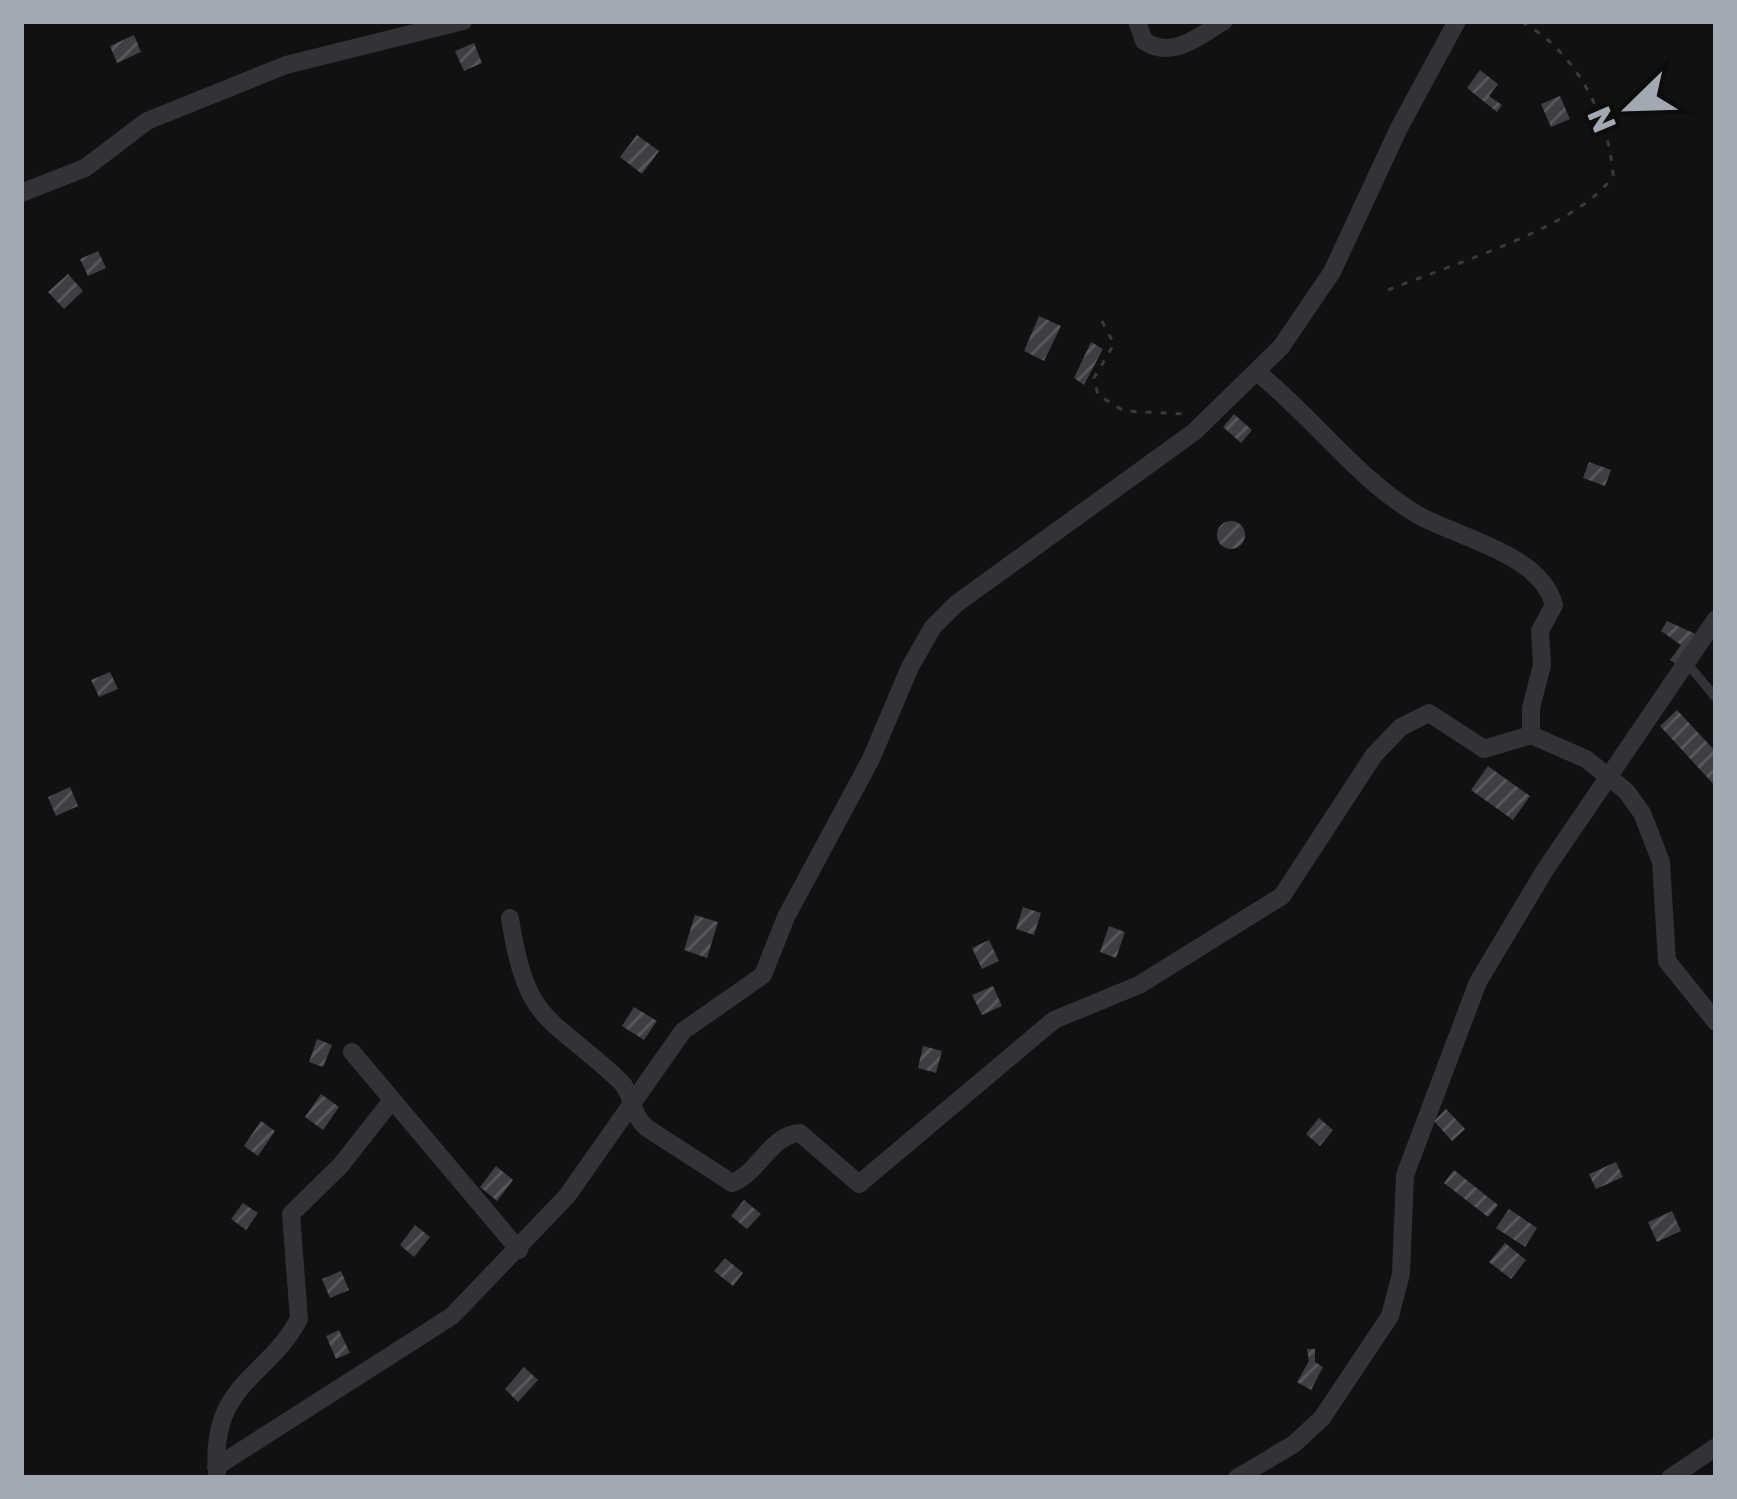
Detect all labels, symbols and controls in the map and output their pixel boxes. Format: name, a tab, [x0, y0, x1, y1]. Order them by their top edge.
north arrow	[1569, 48, 1689, 168]
text: N	[1579, 101, 1624, 138]

